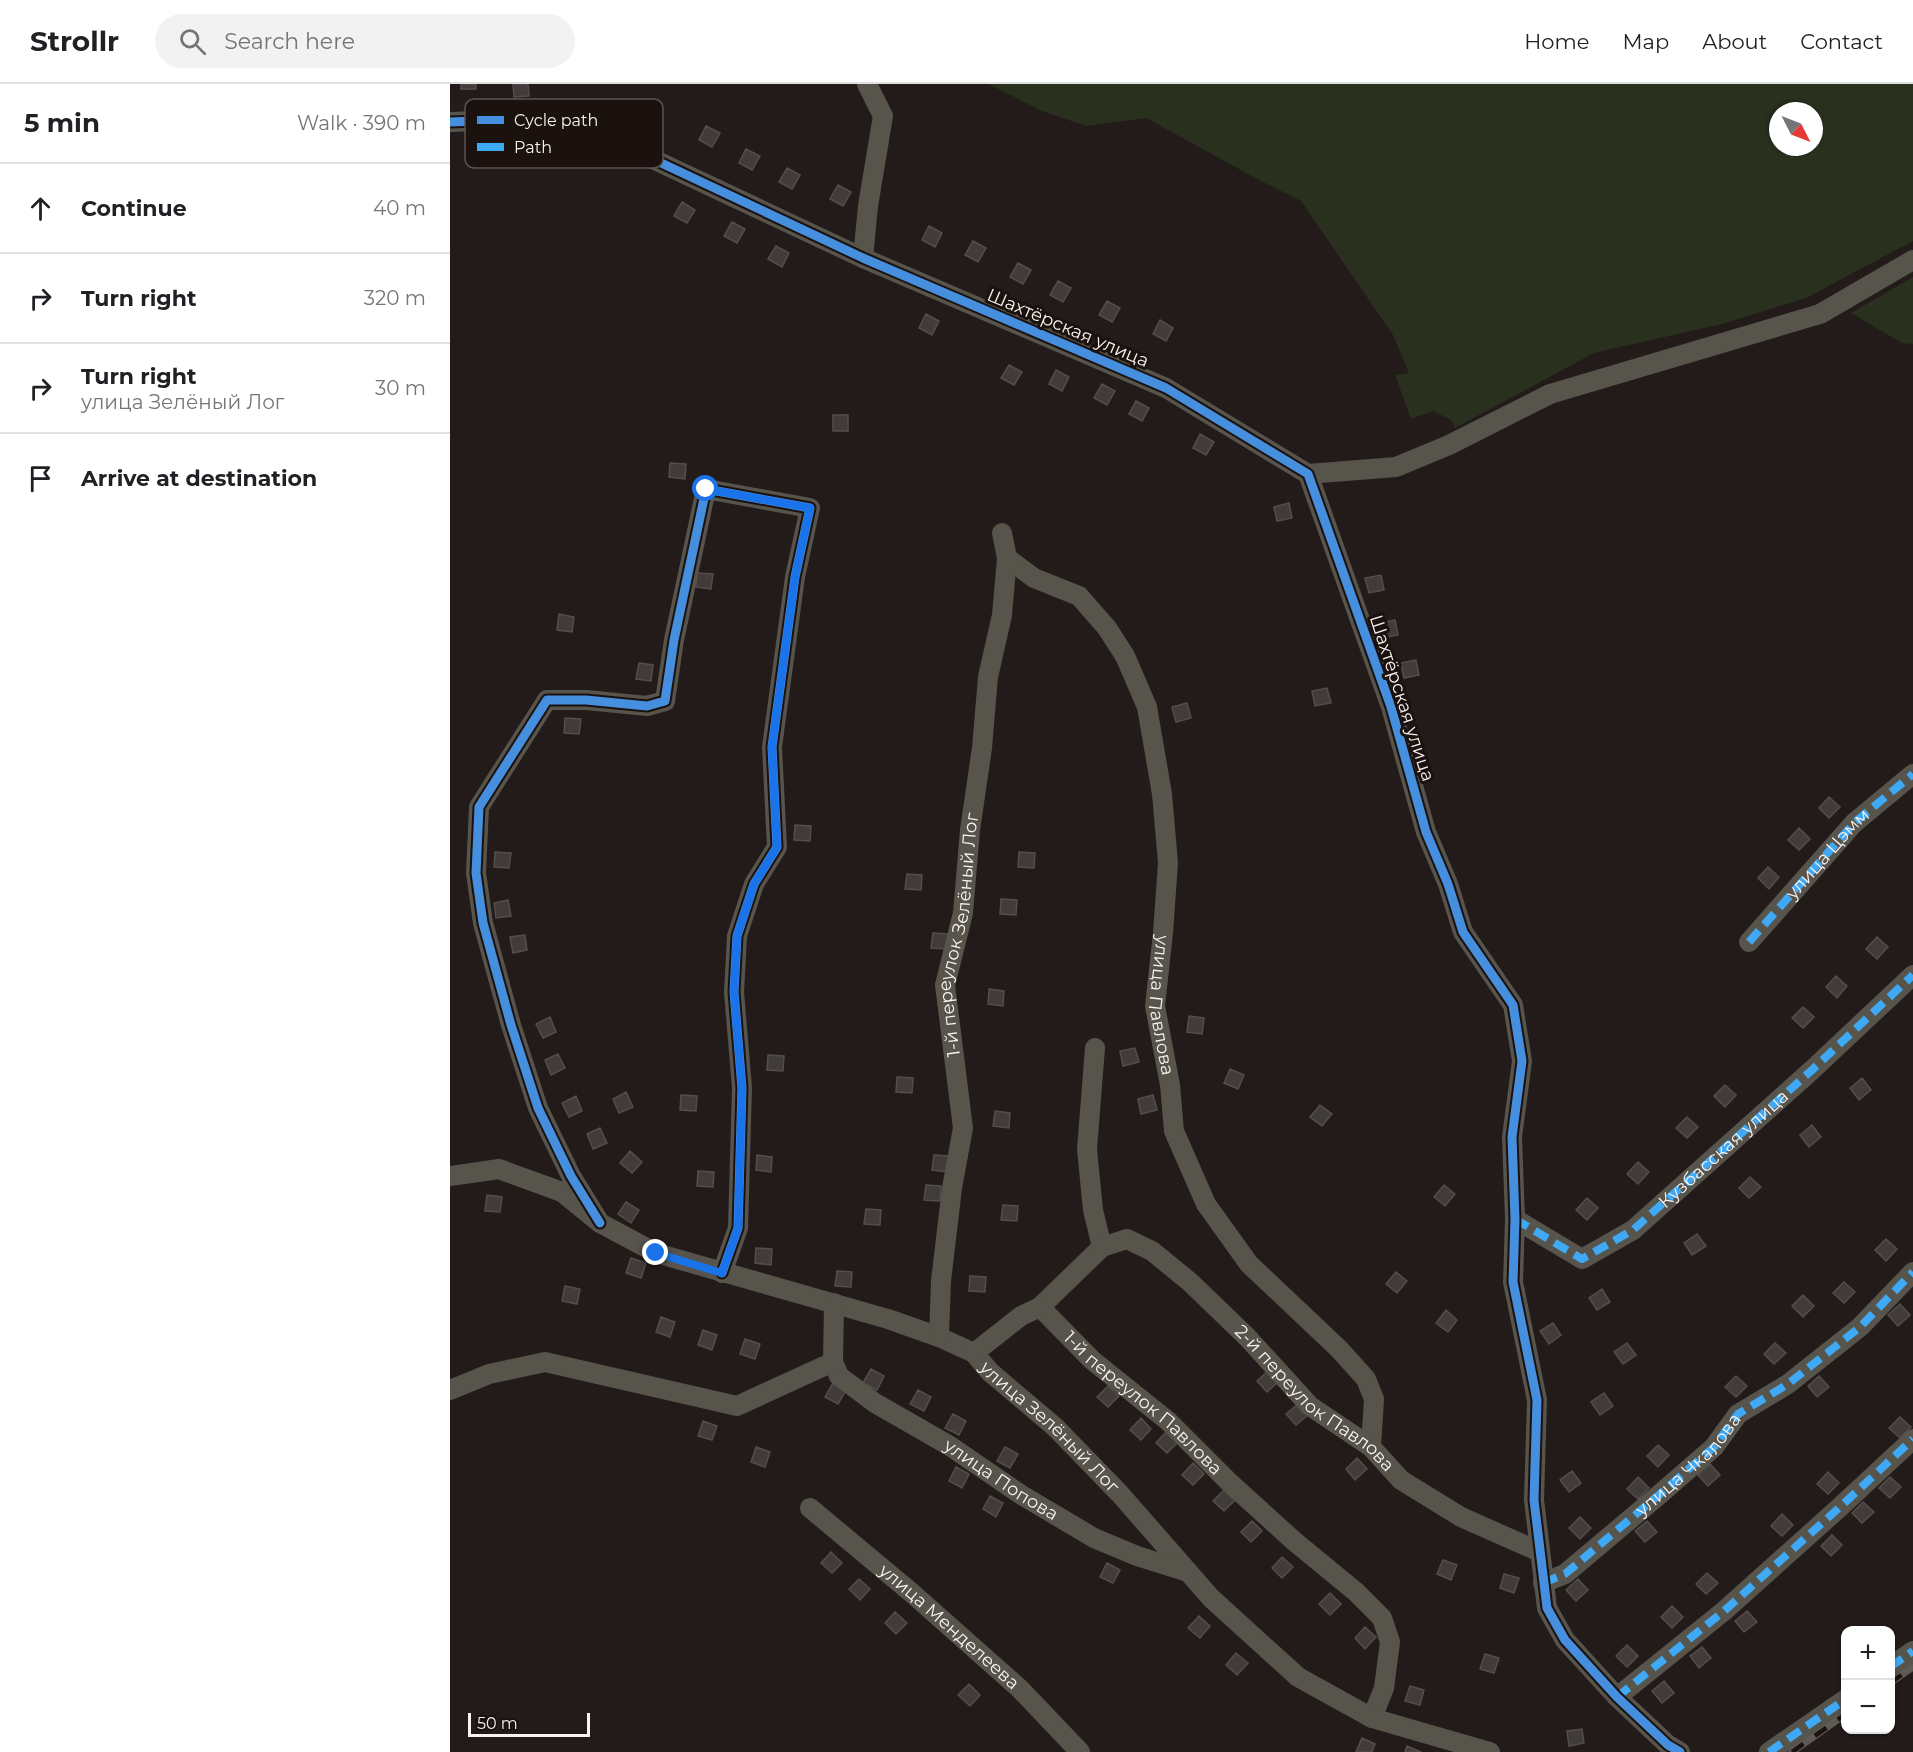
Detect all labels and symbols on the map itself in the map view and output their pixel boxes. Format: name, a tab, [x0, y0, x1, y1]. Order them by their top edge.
legend	[465, 99, 663, 168]
north arrow	[1769, 102, 1823, 156]
text: Cycle path	[514, 111, 598, 130]
text: Path	[514, 138, 552, 157]
street label: Шахтёрская улица	[984, 284, 1152, 372]
route start	[692, 475, 718, 501]
street label: Шахтёрская улица	[1365, 612, 1439, 784]
street label: улица Цэмм	[1780, 804, 1874, 905]
street label: 1-й переулок Зелёный Лог	[933, 811, 983, 1058]
street label: улица Павлова	[1144, 933, 1179, 1077]
street label: Кузбасская улица	[1654, 1085, 1793, 1213]
route end	[642, 1239, 668, 1265]
street label: 2-й переулок Павлова	[1230, 1320, 1399, 1476]
street label: 1-й переулок Павлова	[1059, 1327, 1227, 1480]
street label: улица Зелёный Лог	[974, 1356, 1124, 1498]
street label: улица Чкалова	[1630, 1409, 1746, 1521]
street label: улица Попова	[939, 1434, 1062, 1525]
street label: улица Менделеева	[874, 1559, 1024, 1694]
scale bar	[468, 1710, 590, 1738]

